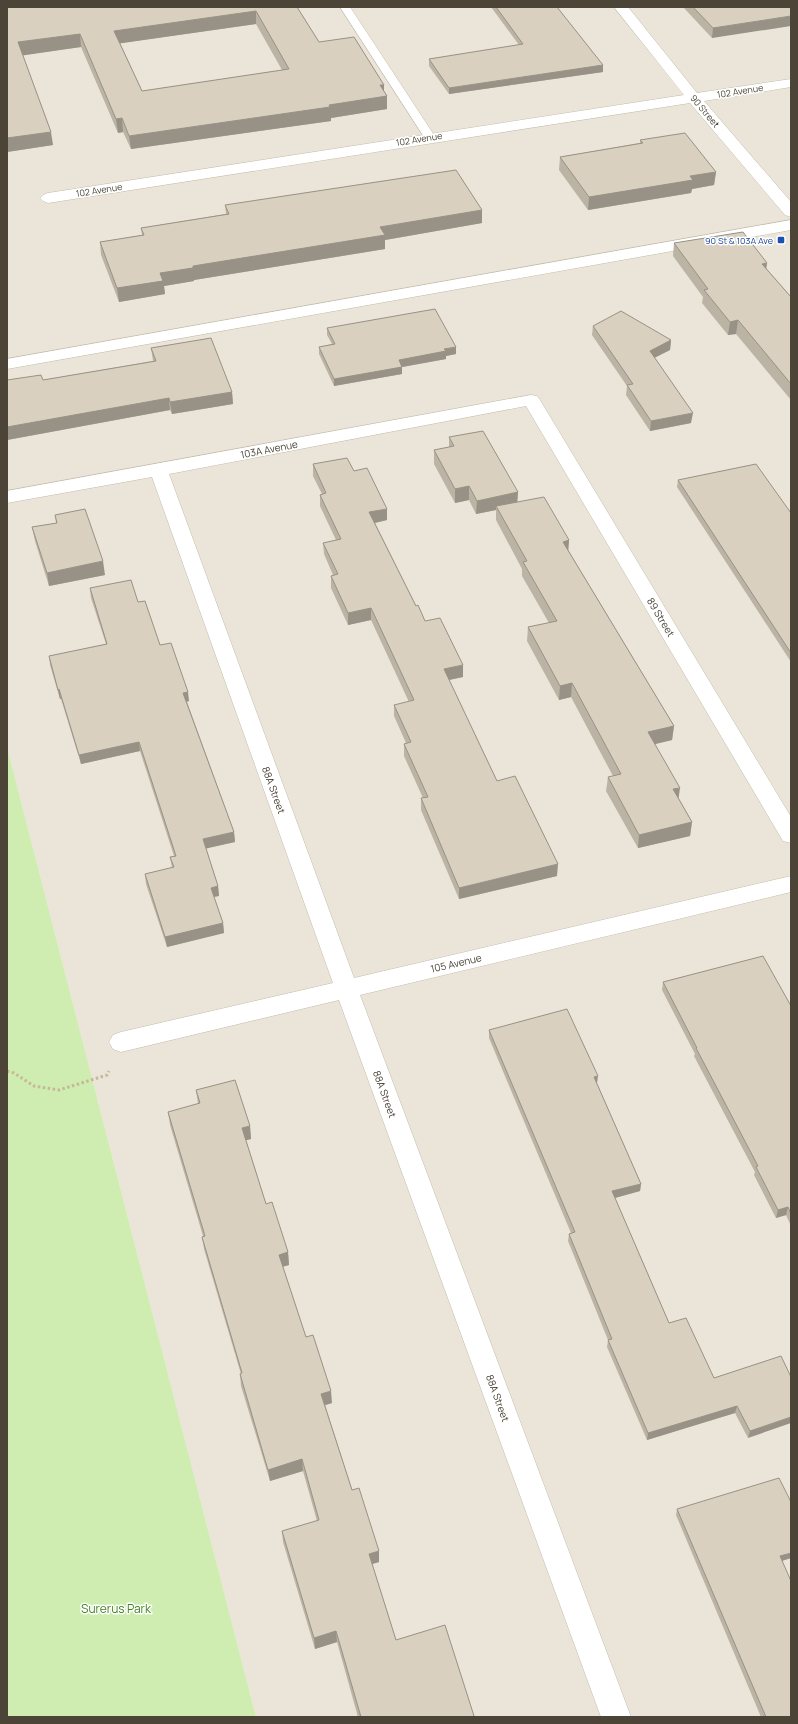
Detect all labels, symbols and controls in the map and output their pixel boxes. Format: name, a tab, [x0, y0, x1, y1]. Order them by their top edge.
street label: 102 Avenue	[716, 81, 764, 101]
street label: 90 Street	[687, 92, 723, 131]
street label: 102 Avenue	[395, 129, 443, 149]
street label: 102 Avenue	[75, 180, 123, 200]
place label: 90 St & 103A Ave	[705, 234, 773, 247]
marker: 90 St & 103A Ave	[776, 235, 786, 245]
street label: 103A Avenue	[239, 437, 299, 461]
street label: 89 Street	[644, 595, 678, 639]
street label: 88A Street	[259, 764, 289, 816]
street label: 105 Avenue	[429, 950, 483, 976]
street label: 88A Street	[370, 1068, 400, 1120]
street label: 88A Street	[483, 1372, 513, 1424]
park label: Surerus Park	[81, 1600, 152, 1617]

